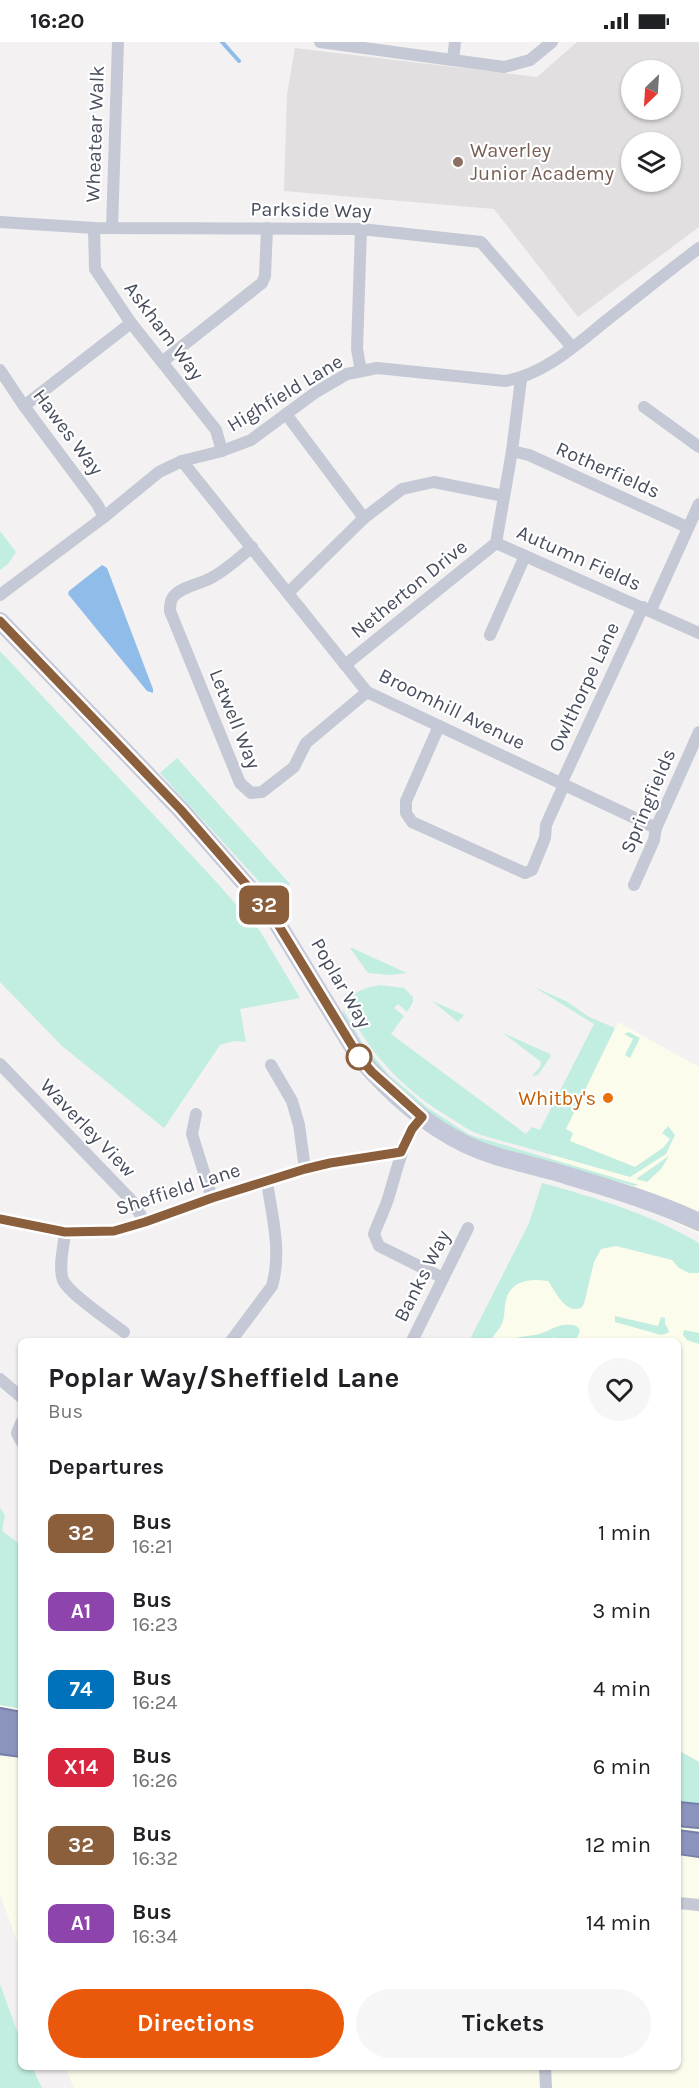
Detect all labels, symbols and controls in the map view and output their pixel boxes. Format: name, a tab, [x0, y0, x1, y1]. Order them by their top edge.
text: 16:20	[30, 8, 84, 34]
north arrow	[621, 60, 681, 120]
map controls	[621, 60, 681, 192]
street label: Wheatear Walk	[81, 65, 109, 203]
button: layers	[621, 132, 681, 192]
place label: Waverley Junior Academy	[470, 139, 614, 185]
marker: Waverley Junior Academy	[451, 155, 465, 169]
street label: Parkside Way	[250, 197, 372, 223]
street label: Askham Way	[119, 277, 209, 385]
street label: Highfield Lane	[223, 349, 347, 437]
street label: Hawes Way	[28, 384, 108, 480]
street label: Rotherfields	[552, 437, 664, 503]
street label: Autumn Fields	[513, 520, 645, 596]
street label: Netherton Drive	[346, 535, 472, 643]
street label: Owlthorpe Lane	[544, 619, 624, 755]
street label: Broomhill Avenue	[375, 664, 529, 754]
street label: Letwell Way	[205, 666, 265, 772]
street label: Springfields	[616, 745, 680, 857]
line badge: 32	[237, 886, 291, 924]
text: 32	[251, 893, 277, 917]
street label: Poplar Way	[306, 934, 376, 1032]
unlabelled marker	[346, 1044, 372, 1070]
street label: Waverley View	[35, 1074, 141, 1182]
place label: Whitby's	[518, 1087, 596, 1110]
marker: Whitby's	[601, 1091, 615, 1105]
street label: Sheffield Lane	[113, 1158, 243, 1220]
street label: Banks Way	[389, 1226, 455, 1326]
button: heart	[588, 1358, 651, 1421]
text: Poplar Way/Sheffield Lane	[48, 1361, 399, 1394]
text: Bus	[48, 1400, 83, 1423]
text: Departures	[48, 1454, 164, 1480]
text: Bus	[132, 1509, 172, 1535]
text: 1 min	[598, 1520, 651, 1546]
text: 32	[68, 1521, 94, 1545]
text: 16:21	[132, 1535, 173, 1558]
text: Bus	[132, 1587, 172, 1613]
text: 3 min	[592, 1598, 651, 1624]
text: A1	[71, 1599, 91, 1623]
text: 16:23	[132, 1613, 178, 1636]
text: Bus	[132, 1665, 172, 1691]
text: 4 min	[593, 1676, 651, 1702]
text: 74	[70, 1677, 92, 1701]
text: 16:24	[132, 1691, 177, 1714]
text: Bus	[132, 1743, 172, 1769]
text: 6 min	[593, 1754, 651, 1780]
text: X14	[64, 1755, 98, 1779]
text: 16:26	[132, 1769, 178, 1792]
text: Bus	[132, 1821, 172, 1847]
text: 12 min	[585, 1832, 651, 1858]
text: 32	[68, 1833, 94, 1857]
text: 16:32	[132, 1847, 178, 1870]
text: Bus	[132, 1899, 172, 1925]
text: 14 min	[586, 1910, 651, 1936]
text: A1	[71, 1911, 91, 1935]
text: 16:34	[132, 1925, 178, 1948]
button: Directions	[48, 1989, 344, 2058]
button: Tickets	[356, 1989, 651, 2058]

